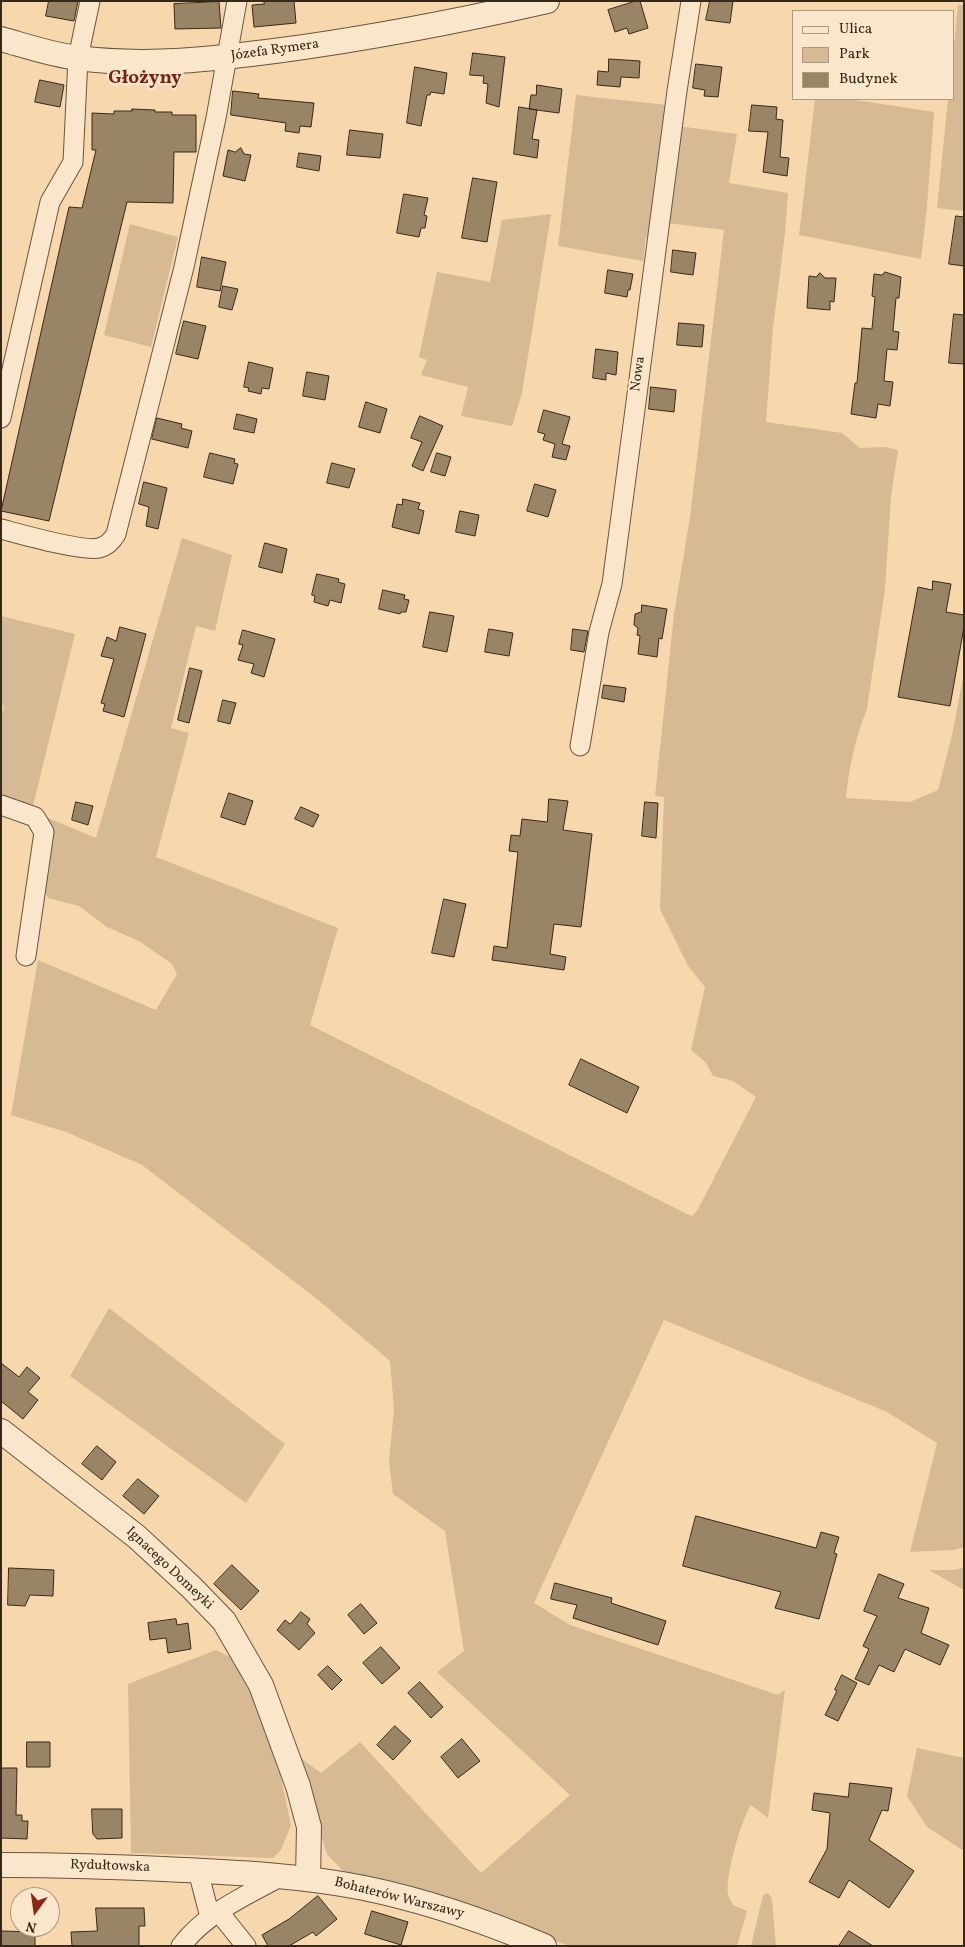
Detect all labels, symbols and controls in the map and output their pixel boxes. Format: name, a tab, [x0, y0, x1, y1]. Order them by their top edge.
legend	[792, 10, 955, 100]
text: Ulica	[839, 19, 872, 40]
street label: Józefa Rymera	[230, 37, 320, 65]
text: Park	[839, 44, 870, 65]
district label: Głożyny	[108, 69, 182, 91]
text: Budynek	[839, 69, 898, 90]
street label: Nowa	[628, 355, 650, 393]
street label: Ignacego Domeyki	[122, 1524, 216, 1614]
street label: Rydułtowska	[70, 1857, 150, 1877]
street label: Bohaterów Warszawy	[332, 1875, 466, 1923]
north arrow	[10, 1887, 60, 1937]
text: N	[24, 1916, 39, 1937]

